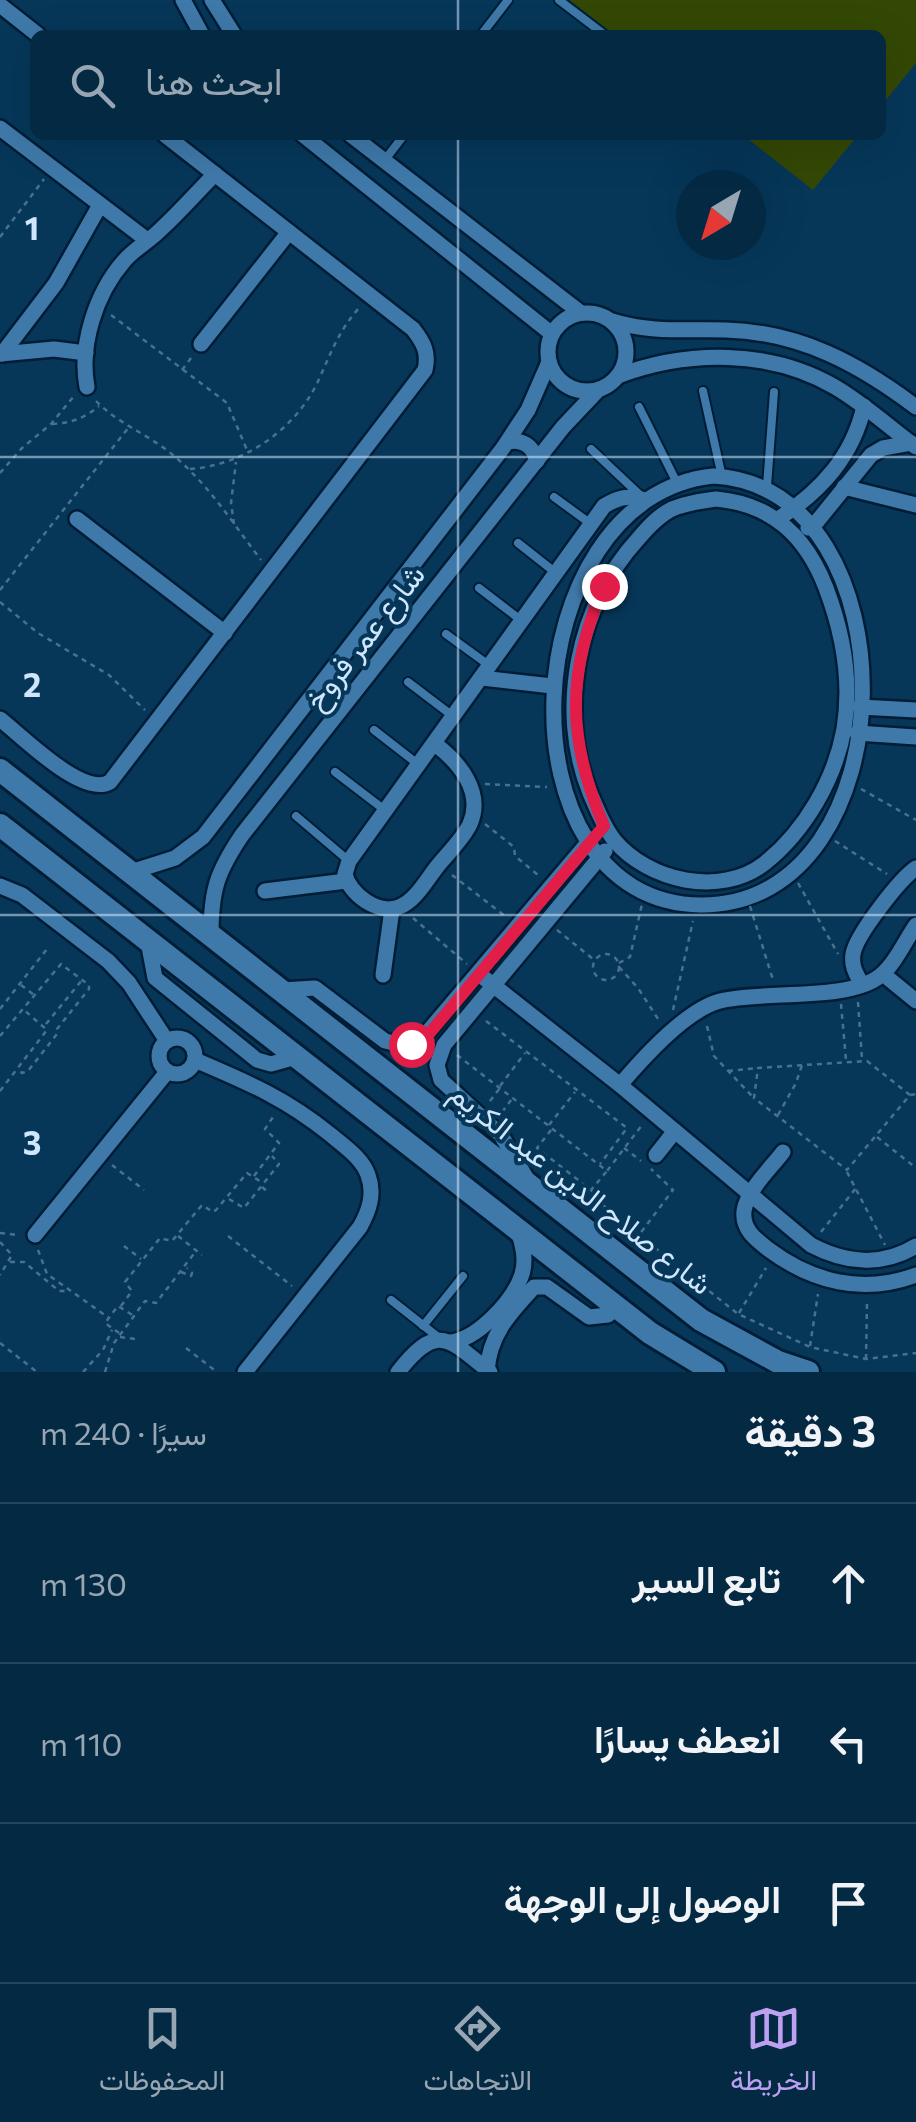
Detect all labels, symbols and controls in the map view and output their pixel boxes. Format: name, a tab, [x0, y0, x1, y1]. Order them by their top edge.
search box	[30, 30, 886, 140]
text: ابحث هنا	[145, 56, 283, 103]
icon: search	[65, 58, 120, 113]
north arrow	[676, 170, 766, 260]
text: 1	[25, 207, 39, 247]
street label: شارع عمر فروخ	[295, 556, 434, 719]
route end	[582, 564, 628, 610]
text: 2	[23, 664, 41, 704]
route start	[389, 1022, 435, 1068]
street label: شارع صلاح الدين عبد الكريم	[441, 1073, 721, 1304]
text: 3	[23, 1122, 41, 1162]
text: 3 دقيقة	[744, 1404, 876, 1456]
text: سيرًا · 240 m	[40, 1412, 207, 1452]
text: تابع السير	[632, 1554, 781, 1601]
icon: ahead	[821, 1556, 876, 1611]
text: 130 m	[40, 1563, 127, 1603]
text: انعطف يسارًا	[594, 1714, 781, 1761]
icon: left	[821, 1716, 876, 1771]
text: 110 m	[40, 1723, 122, 1763]
text: الوصول إلى الوجهة	[504, 1874, 781, 1921]
icon: arrive	[821, 1876, 876, 1931]
tab: المحفوظات	[99, 2001, 225, 2105]
tab: الاتجاهات	[423, 2001, 532, 2105]
tab: الخريطة	[730, 2001, 817, 2105]

